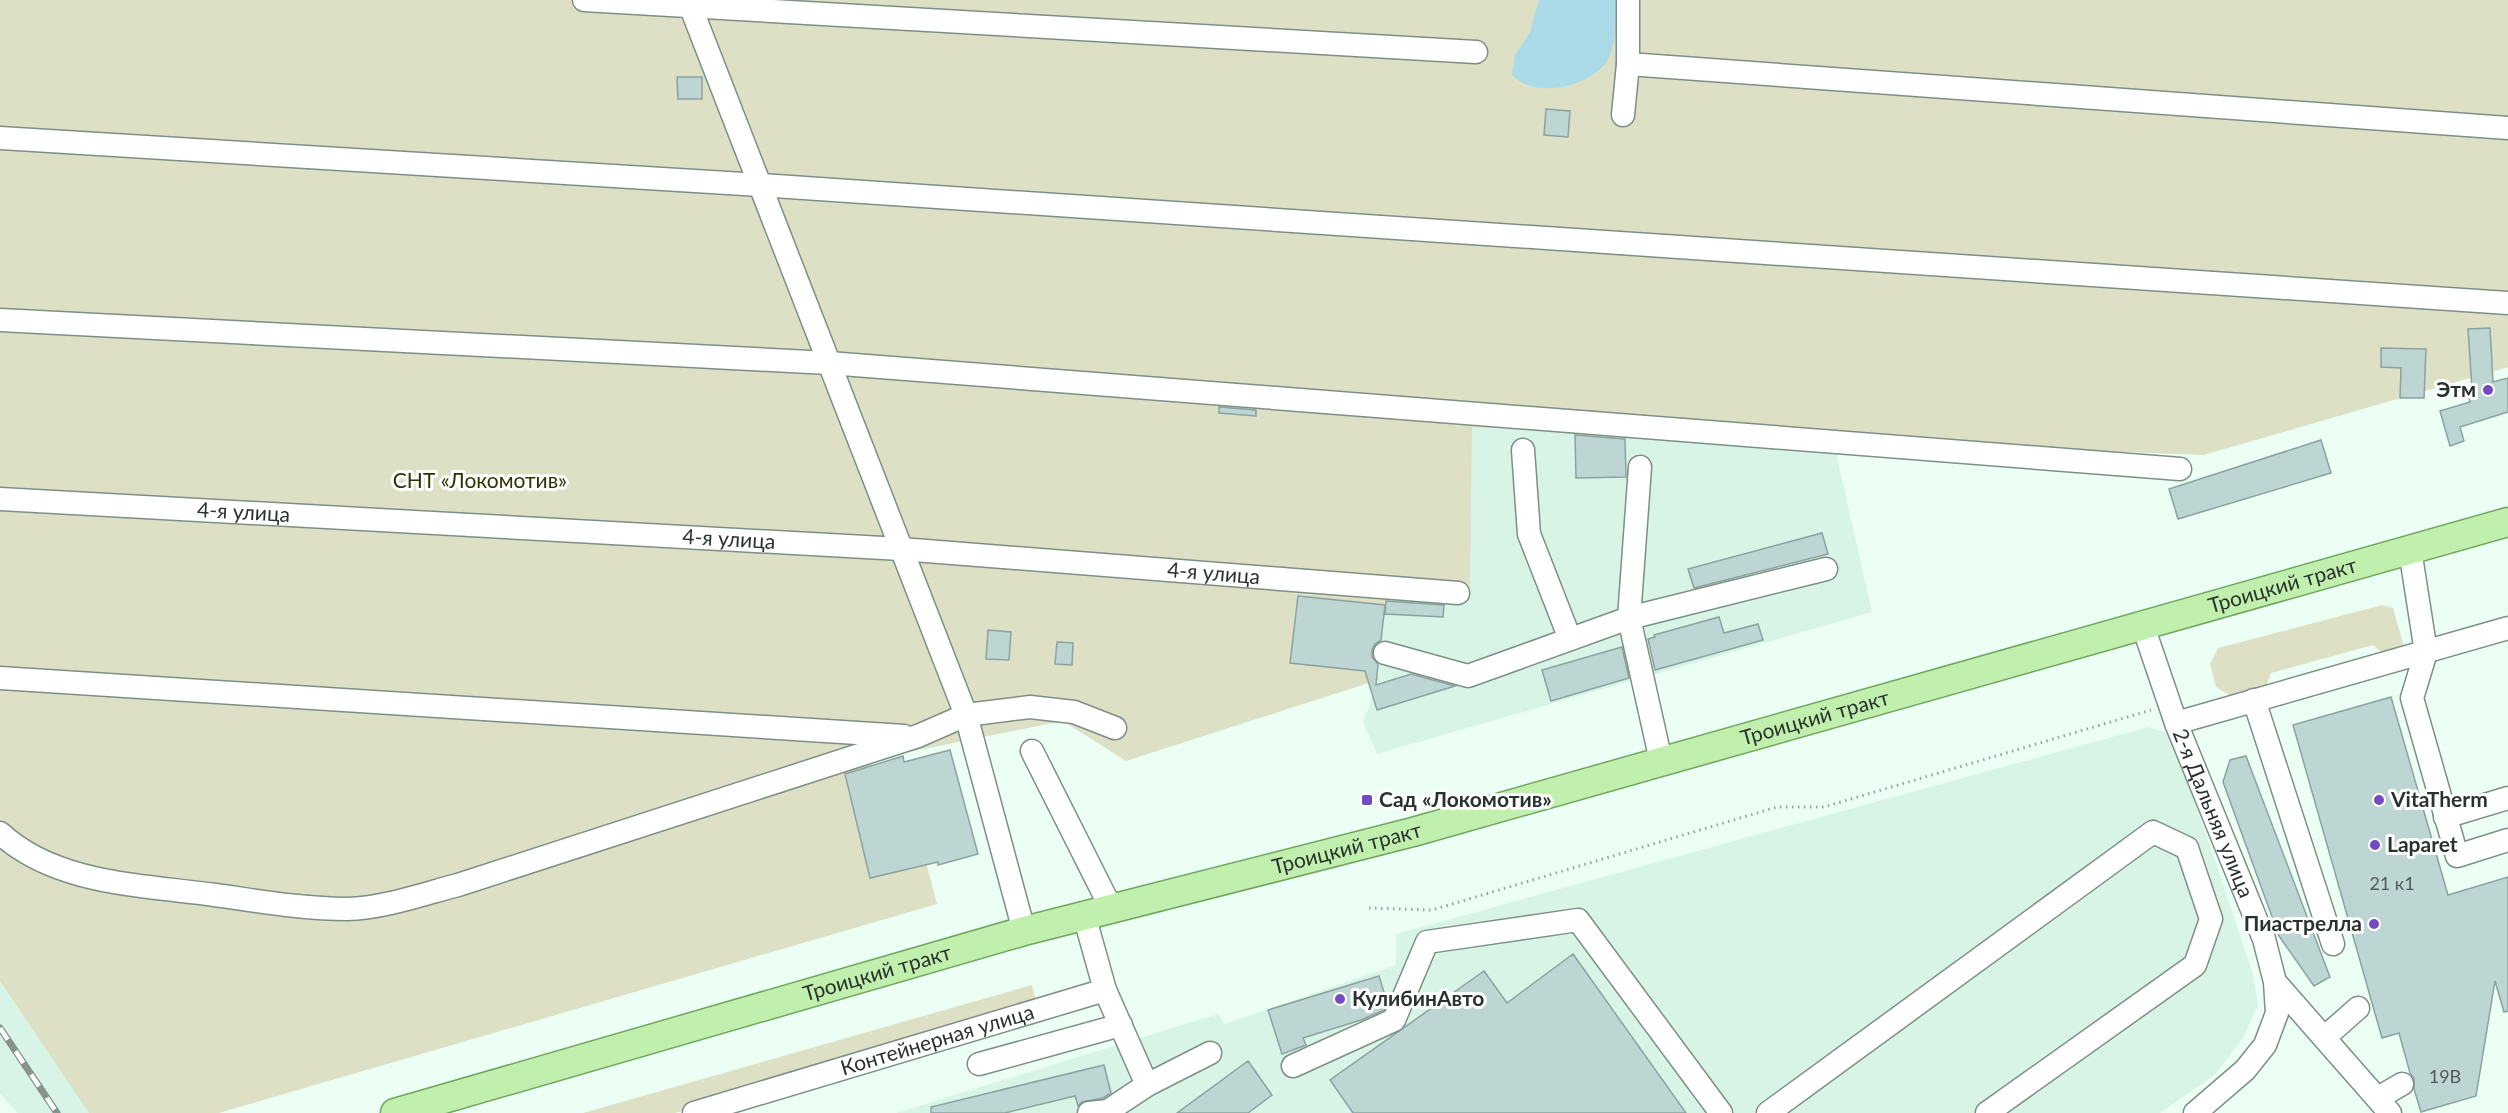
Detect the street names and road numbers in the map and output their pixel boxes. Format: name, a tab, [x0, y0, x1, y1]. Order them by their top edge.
street label: 4-я улица	[197, 496, 291, 526]
street label: 4-я улица	[682, 523, 776, 553]
street label: Троицкий тракт	[2205, 551, 2360, 617]
street label: 4-я улица	[1166, 556, 1261, 588]
street label: Троицкий тракт	[1737, 684, 1892, 750]
street label: 2-я Дальняя улица	[2169, 725, 2260, 901]
street label: Троицкий тракт	[1269, 816, 1425, 878]
street label: Троицкий тракт	[800, 939, 954, 1005]
street label: Контейнерная улица	[837, 998, 1037, 1079]

